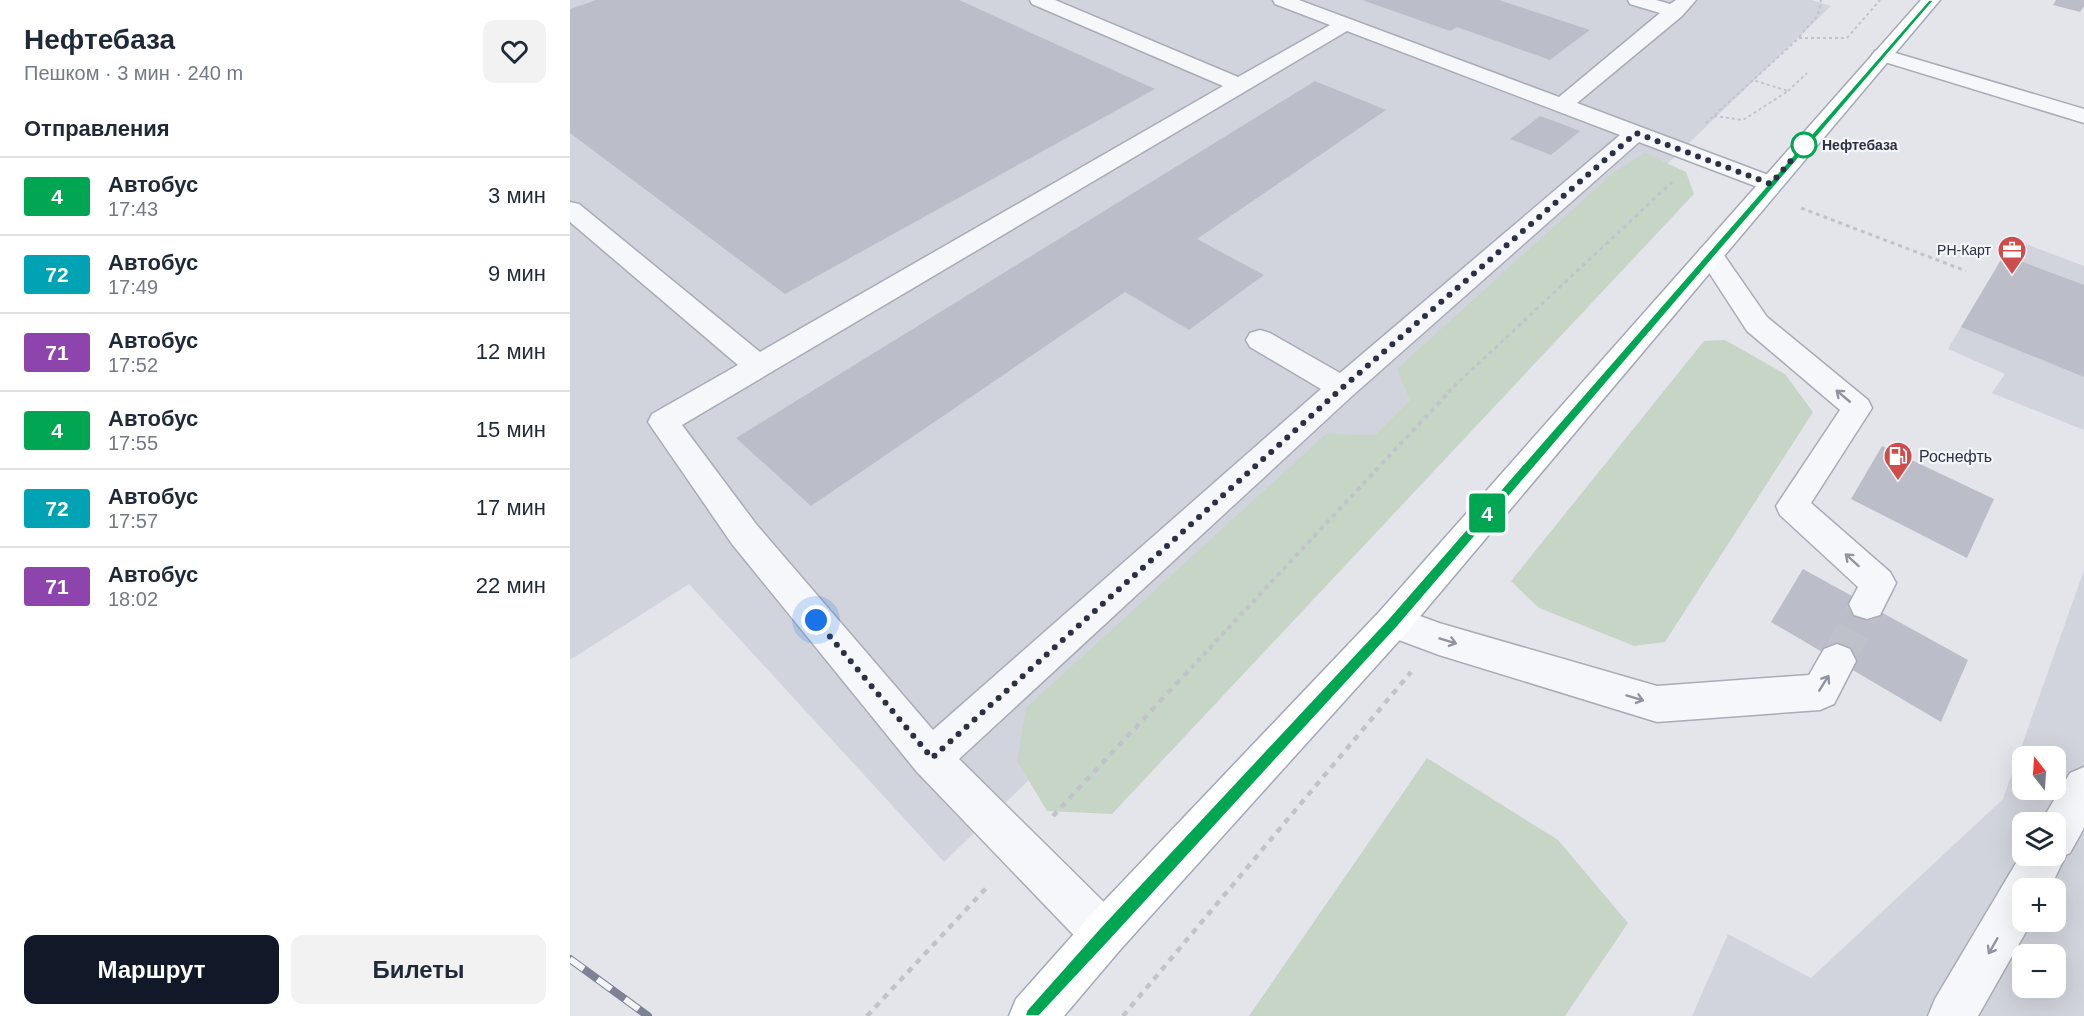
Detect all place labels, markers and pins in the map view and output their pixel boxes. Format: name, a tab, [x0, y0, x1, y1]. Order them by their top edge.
marker: Нефтебаза	[1791, 132, 1817, 158]
place label: Нефтебаза	[1822, 137, 1898, 153]
office icon: РН-Карт	[1996, 234, 2028, 276]
place label: РН-Карт	[1937, 242, 1992, 258]
fuel station icon: Роснефть	[1882, 440, 1914, 482]
place label: Роснефть	[1919, 448, 1992, 465]

